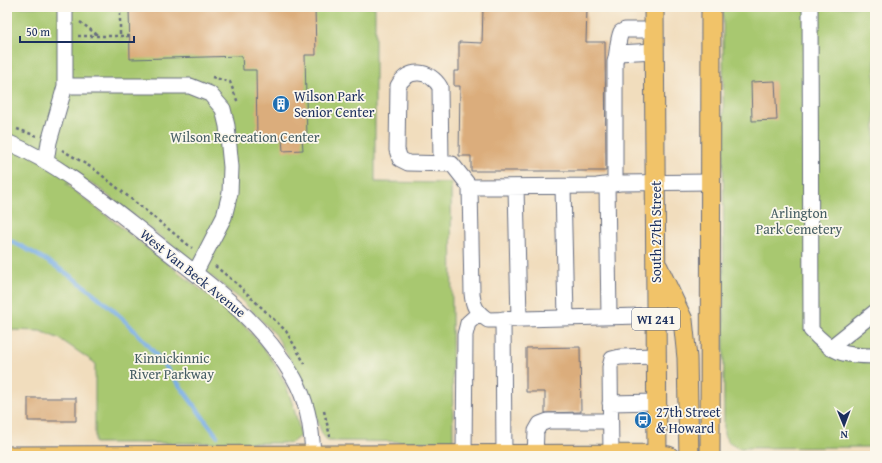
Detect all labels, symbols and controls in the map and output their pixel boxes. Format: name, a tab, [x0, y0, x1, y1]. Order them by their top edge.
scale bar	[20, 18, 134, 44]
text: 50 m	[26, 23, 50, 40]
place label: Wilson Park Senior Center	[294, 86, 375, 122]
building icon: Wilson Park Senior Center	[271, 94, 291, 114]
park label: Wilson Recreation Center	[170, 127, 320, 147]
street label: South 27th Street	[646, 181, 666, 283]
park label: Arlington Park Cemetery	[756, 203, 842, 239]
street label: West Van Beck Avenue	[136, 224, 251, 322]
road number: WI 241	[632, 308, 680, 330]
park label: Kinnickinnic River Parkway	[130, 348, 214, 384]
place label: 27th Street & Howard	[656, 402, 721, 438]
north arrow	[824, 405, 864, 445]
bus stop icon: 27th Street & Howard	[633, 410, 653, 430]
text: N	[840, 427, 848, 443]

